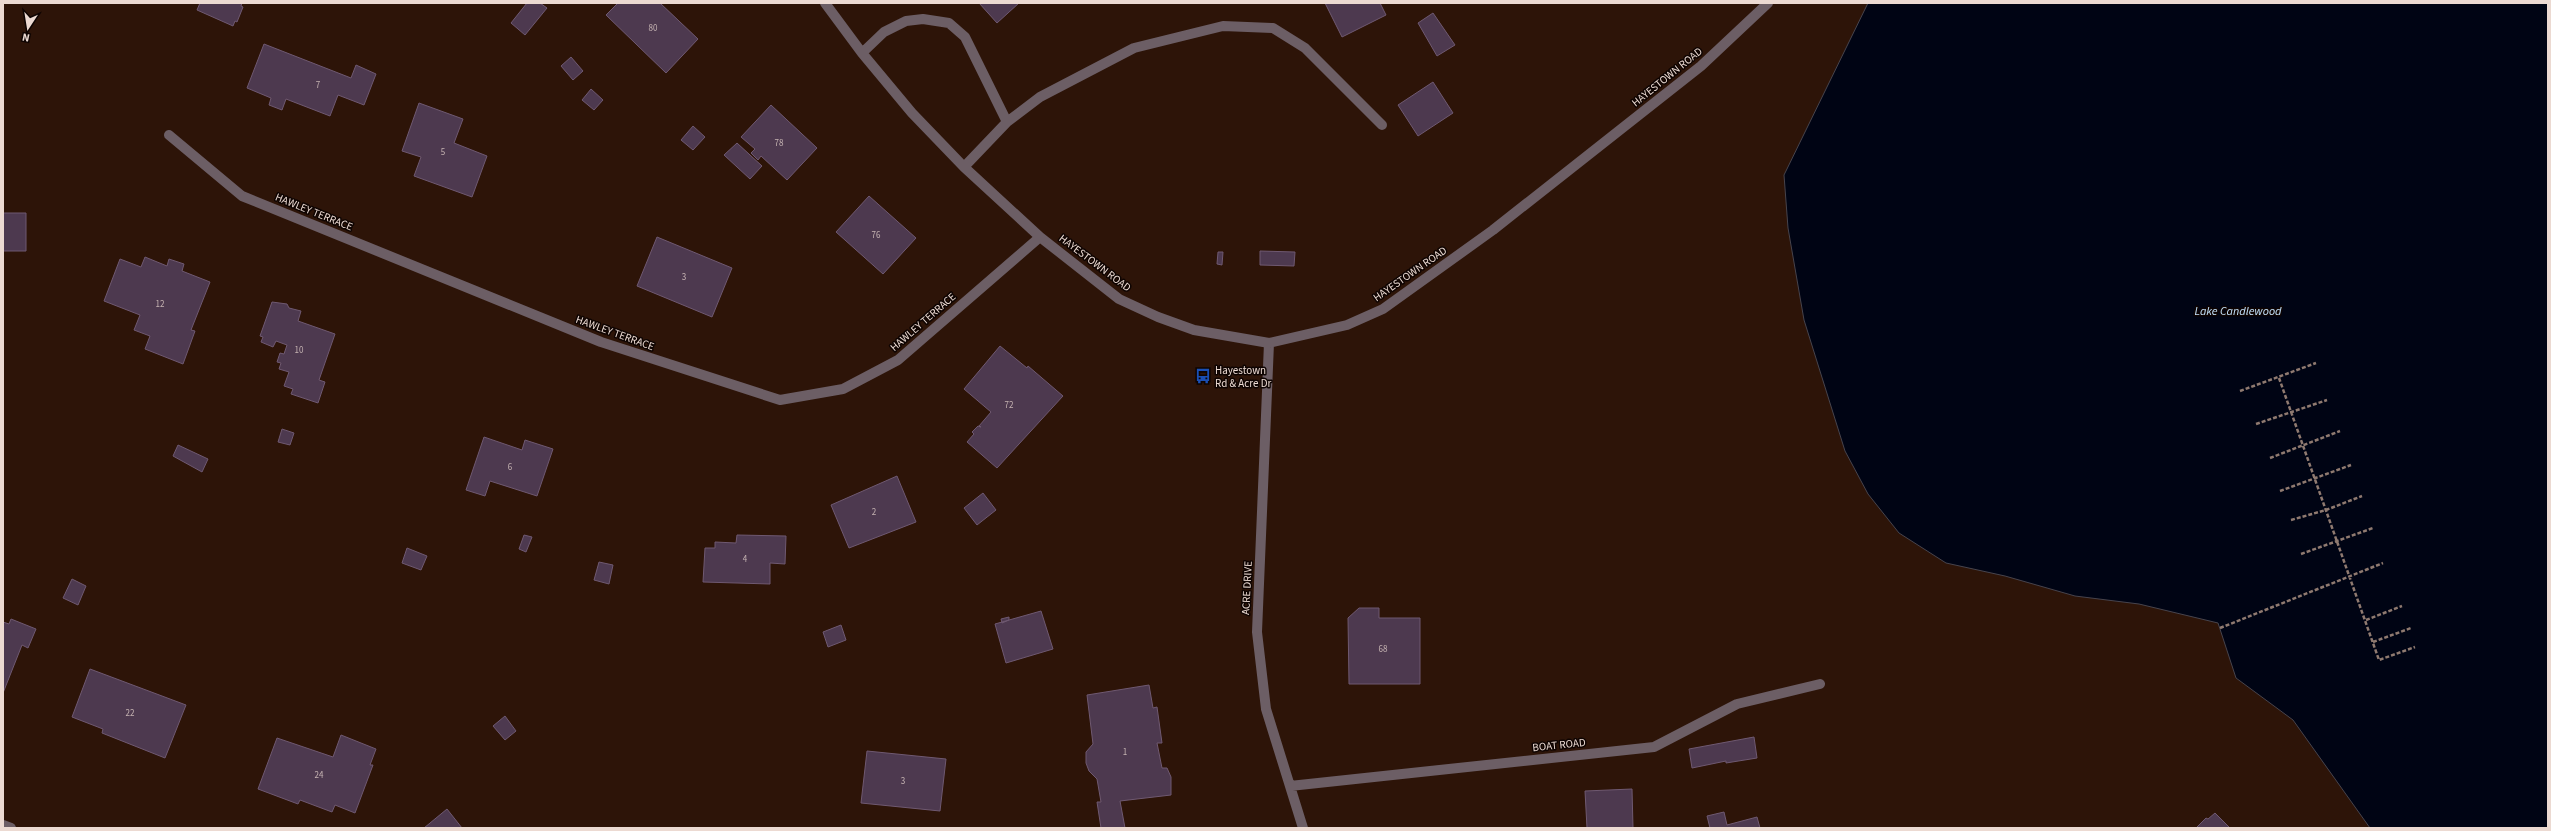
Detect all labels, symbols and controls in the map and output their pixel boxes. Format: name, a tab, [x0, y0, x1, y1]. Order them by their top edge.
north arrow	[8, 8, 48, 48]
house number: 80	[649, 22, 658, 35]
text: N	[21, 29, 31, 45]
street label: HAYESTOWN ROAD	[1629, 44, 1706, 110]
house number: 7	[316, 79, 321, 92]
house number: 78	[775, 137, 784, 150]
house number: 5	[441, 146, 446, 159]
street label: HAWLEY TERRACE	[273, 190, 355, 234]
house number: 76	[872, 229, 881, 242]
street label: HAYESTOWN ROAD	[1056, 231, 1134, 295]
street label: HAYESTOWN ROAD	[1370, 243, 1450, 305]
house number: 3	[682, 271, 687, 284]
street label: HAWLEY TERRACE	[887, 289, 959, 355]
house number: 12	[156, 298, 165, 311]
water label: Lake Candlewood	[2195, 303, 2282, 320]
street label: HAWLEY TERRACE	[574, 312, 657, 354]
house number: 10	[295, 344, 304, 357]
place label: Hayestown Rd & Acre Dr	[1215, 363, 1271, 391]
bus stop icon: Hayestown Rd & Acre Dr	[1194, 367, 1212, 385]
house number: 72	[1005, 399, 1014, 412]
house number: 6	[508, 461, 513, 474]
house number: 2	[872, 506, 877, 519]
house number: 4	[743, 553, 748, 566]
street label: ACRE DRIVE	[1238, 561, 1256, 615]
house number: 68	[1379, 643, 1388, 656]
house number: 22	[126, 707, 135, 720]
street label: BOAT ROAD	[1532, 735, 1587, 755]
house number: 1	[1123, 746, 1127, 759]
house number: 24	[315, 769, 324, 782]
house number: 3	[901, 775, 906, 788]

